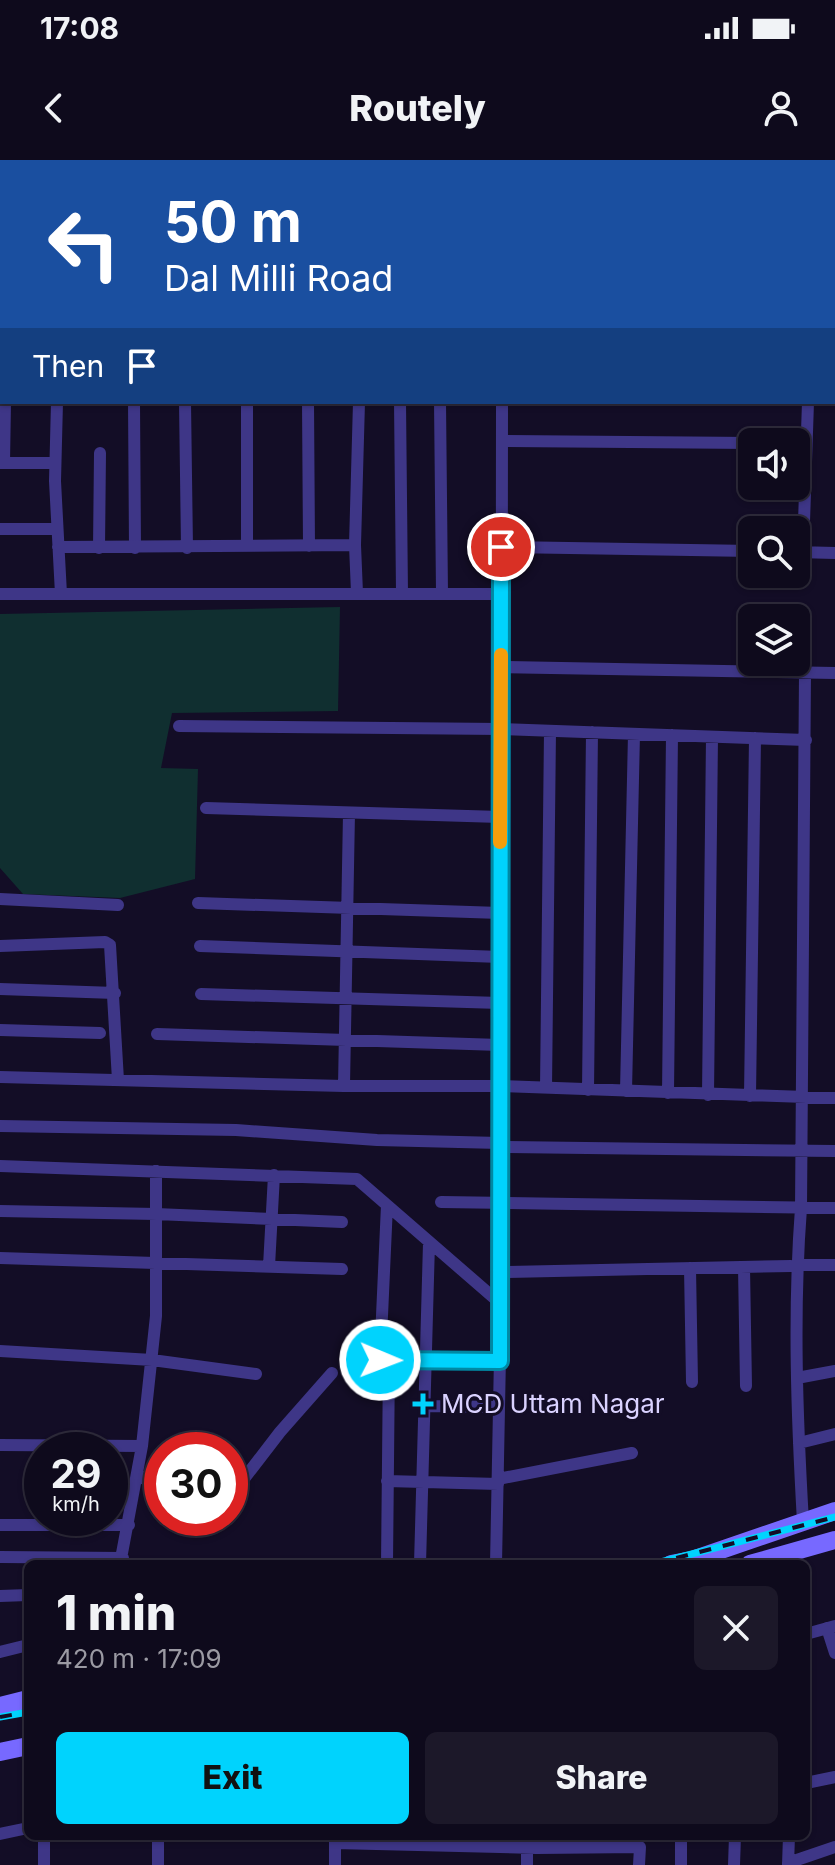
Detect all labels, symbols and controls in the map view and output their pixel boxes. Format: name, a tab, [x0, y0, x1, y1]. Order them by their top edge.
text: 17:08	[40, 10, 119, 46]
icon: back	[32, 86, 76, 130]
text: Routely	[349, 86, 486, 130]
icon: person	[759, 86, 803, 130]
text: 50 m	[164, 188, 302, 256]
icon: left	[32, 192, 136, 296]
text: Dal Milli Road	[164, 256, 393, 300]
icon: arrive	[120, 344, 164, 388]
text: Then	[32, 348, 104, 384]
map controls	[738, 428, 810, 676]
button: sound	[738, 428, 810, 500]
pin	[467, 513, 535, 581]
button: search	[738, 516, 810, 588]
icon: arrive	[479, 525, 523, 569]
button: layers	[738, 604, 810, 676]
position arrow	[338, 1318, 422, 1402]
place label: MCD Uttam Nagar	[441, 1388, 665, 1419]
marker: MCD Uttam Nagar	[412, 1393, 434, 1415]
speed limit sign: 30	[144, 1432, 248, 1536]
text: 29	[50, 1449, 102, 1498]
text: km/h	[52, 1492, 100, 1516]
text: 1 min	[56, 1583, 176, 1642]
button: close	[694, 1586, 778, 1670]
text: 420 m · 17:09	[56, 1643, 222, 1674]
button: Exit	[56, 1732, 409, 1824]
button: Share	[425, 1732, 778, 1824]

